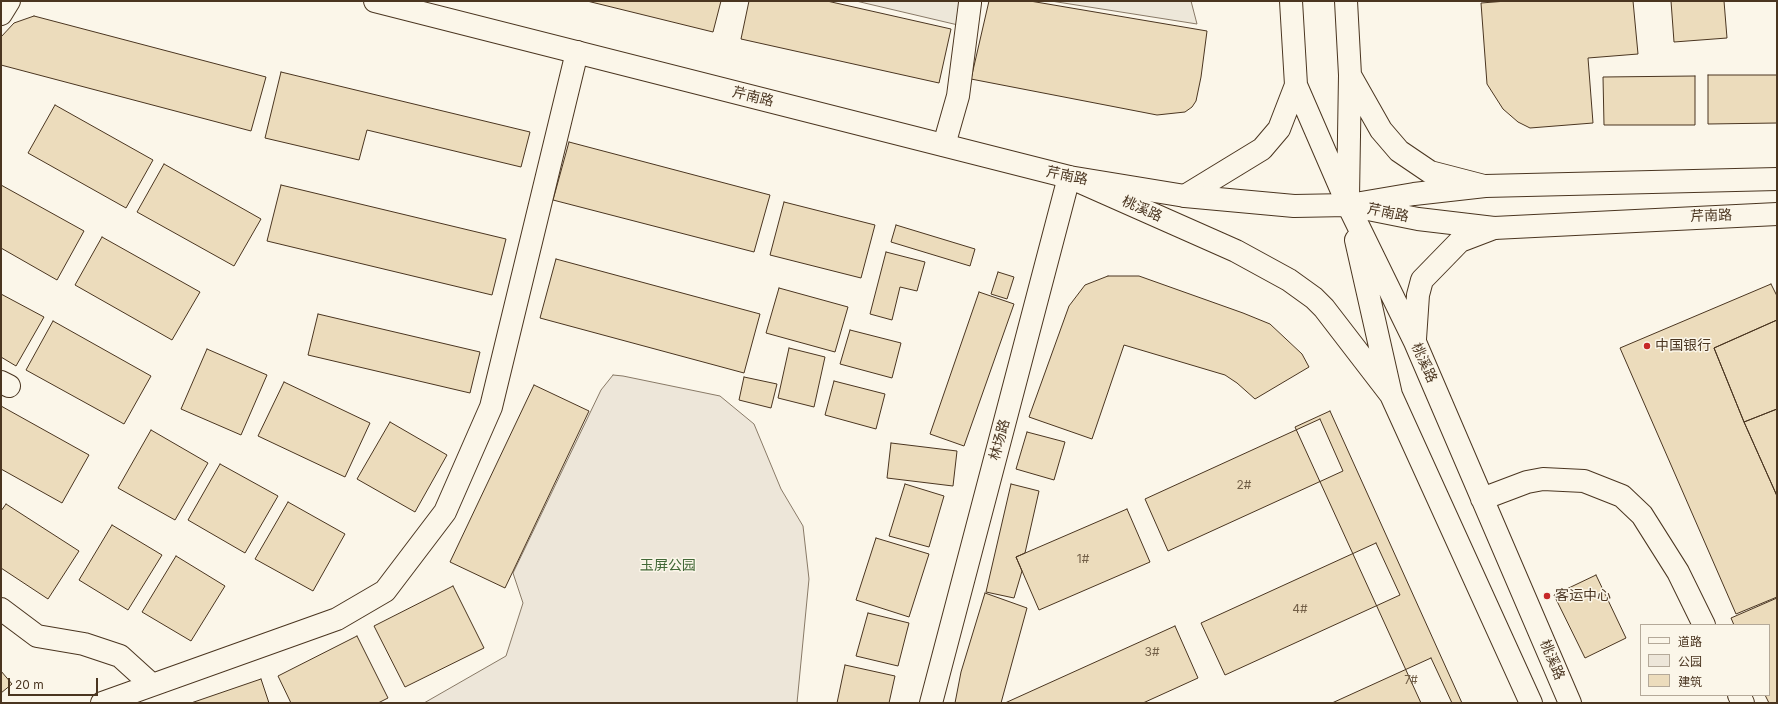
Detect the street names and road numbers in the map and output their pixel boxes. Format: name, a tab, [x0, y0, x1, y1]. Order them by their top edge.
street label: 芹南路	[731, 84, 775, 110]
street label: 芹南路	[1045, 163, 1089, 189]
street label: 桃溪路	[1119, 193, 1165, 225]
street label: 芹南路	[1366, 200, 1410, 226]
street label: 芹南路	[1690, 207, 1732, 225]
street label: 桃溪路	[1408, 340, 1440, 386]
street label: 林场路	[986, 418, 1014, 462]
street label: 桃溪路	[1536, 637, 1568, 683]

